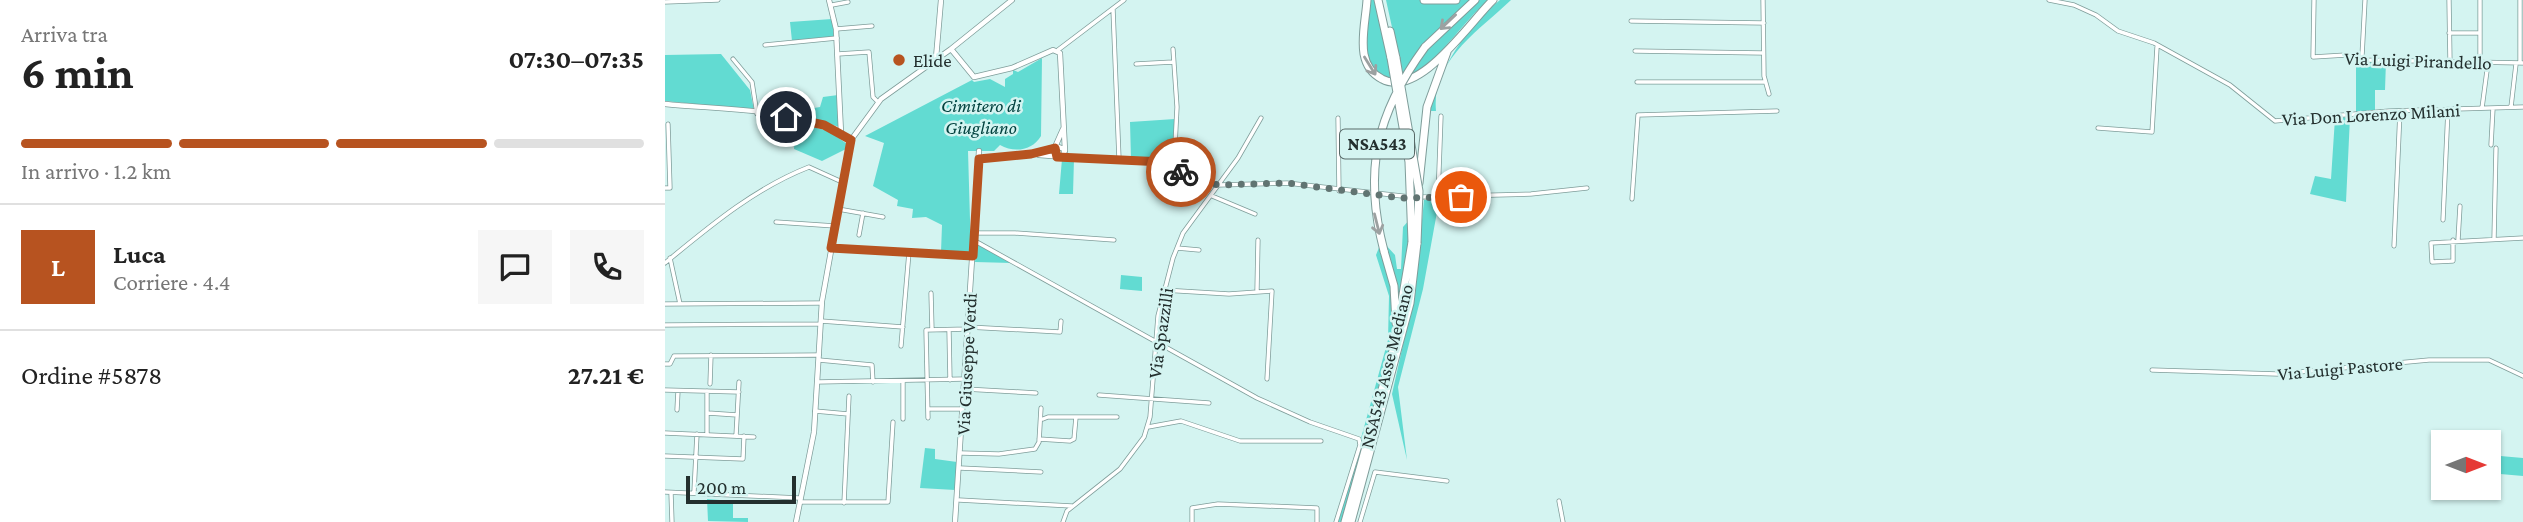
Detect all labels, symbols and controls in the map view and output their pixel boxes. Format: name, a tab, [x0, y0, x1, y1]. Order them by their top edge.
one-way arrow	[1440, 13, 1457, 30]
text: Arriva tra	[21, 21, 108, 47]
text: 07:30–07:35	[508, 45, 644, 74]
text: 6 min	[21, 47, 134, 98]
street label: Via Luigi Pirandello	[2344, 47, 2492, 74]
place label: Elide	[913, 50, 952, 71]
marker: Elide	[891, 52, 907, 68]
one-way arrow	[1363, 56, 1378, 75]
pin	[756, 87, 816, 147]
park label: Cimitero di Giugliano	[941, 95, 1022, 138]
icon: home	[767, 98, 805, 136]
street label: Via Don Lorenzo Milani	[2281, 99, 2461, 130]
road number: NSA543	[1340, 130, 1414, 159]
courier	[1146, 137, 1216, 207]
icon: bike	[1162, 153, 1200, 191]
text: In arrivo · 1.2 km	[21, 158, 171, 184]
pin	[1431, 167, 1491, 227]
icon: bag	[1442, 178, 1480, 216]
one-way arrow	[1371, 212, 1385, 235]
button: chat	[478, 230, 552, 304]
button: phone	[570, 230, 644, 304]
text: Luca	[113, 240, 166, 269]
text: L	[51, 253, 65, 282]
text: Corriere · 4.4	[113, 269, 230, 295]
street label: NSA543 Asse Mediano	[1356, 282, 1417, 450]
street label: Via Spazzilli	[1144, 286, 1177, 380]
street label: Via Giuseppe Verdi	[952, 292, 981, 436]
street label: Via Luigi Pastore	[2276, 353, 2404, 384]
text: Ordine #5878	[21, 361, 162, 390]
text: 27.21 €	[568, 361, 644, 390]
north arrow	[2431, 430, 2501, 500]
map controls	[2431, 430, 2501, 500]
scale bar	[686, 473, 796, 505]
text: 200 m	[697, 477, 746, 498]

